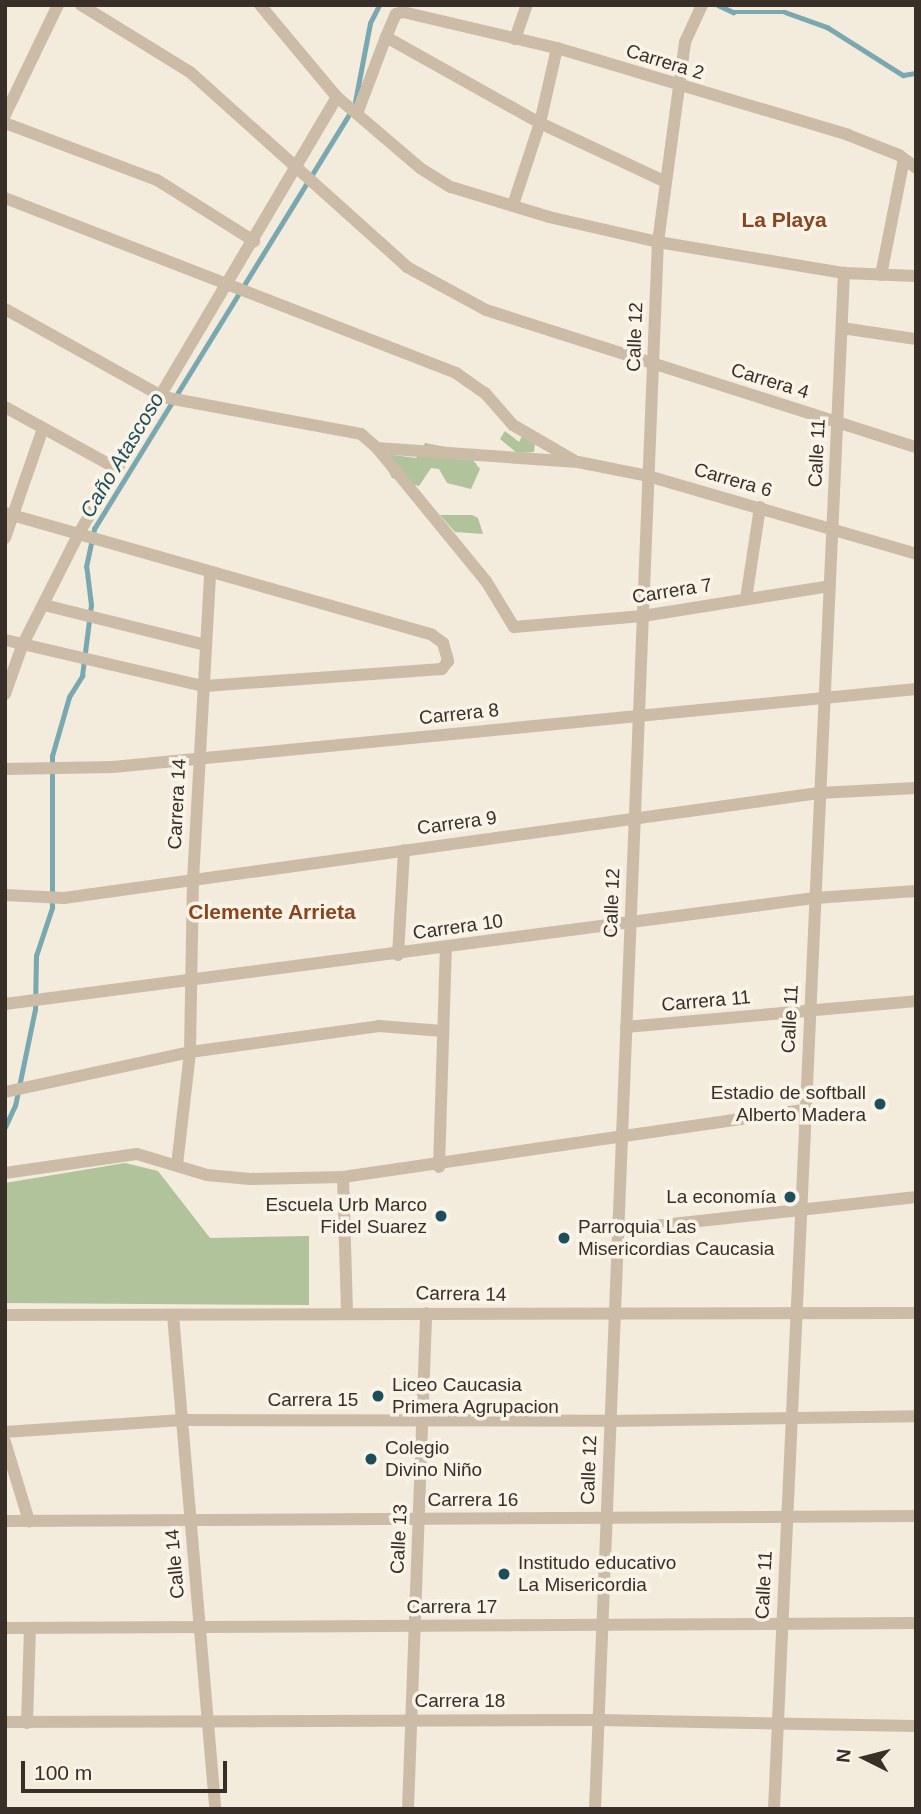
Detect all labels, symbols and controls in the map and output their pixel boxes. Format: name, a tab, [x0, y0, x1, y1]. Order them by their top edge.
street label: Carrera 2	[623, 39, 707, 85]
district label: La Playa	[741, 207, 827, 233]
street label: Calle 12	[622, 302, 648, 372]
street label: Carrera 4	[728, 358, 812, 404]
water label: Caño Atascoso	[75, 387, 169, 523]
street label: Calle 11	[804, 418, 830, 488]
street label: Carrera 6	[691, 458, 775, 502]
street label: Carrera 7	[631, 573, 713, 609]
street label: Carrera 8	[418, 698, 500, 730]
street label: Carrera 14	[163, 758, 191, 850]
street label: Carrera 9	[416, 806, 498, 840]
street label: Calle 12	[599, 868, 625, 938]
district label: Clemente Arrieta	[188, 899, 356, 925]
street label: Carrera 10	[411, 909, 505, 945]
street label: Calle 11	[777, 984, 803, 1054]
street label: Carrera 11	[660, 986, 752, 1016]
place label: Estadio de softball Alberto Madera	[711, 1082, 866, 1126]
marker: Estadio de softball Alberto Madera	[872, 1096, 888, 1112]
place label: La economía	[666, 1186, 776, 1208]
marker: La economía	[782, 1189, 798, 1205]
place label: Escuela Urb Marco Fidel Suarez	[265, 1194, 427, 1238]
marker: Escuela Urb Marco Fidel Suarez	[433, 1208, 449, 1224]
place label: Parroquia Las Misericordias Caucasia	[578, 1216, 774, 1260]
marker: Parroquia Las Misericordias Caucasia	[556, 1230, 572, 1246]
street label: Carrera 14	[415, 1282, 507, 1306]
place label: Liceo Caucasia Primera Agrupacion	[392, 1374, 560, 1418]
marker: Liceo Caucasia Primera Agrupacion	[370, 1388, 386, 1404]
street label: Carrera 15	[268, 1389, 358, 1411]
street label: Calle 12	[576, 1435, 602, 1505]
place label: Colegio Divino Niño	[385, 1437, 482, 1481]
marker: Colegio Divino Niño	[363, 1451, 379, 1467]
street label: Carrera 16	[428, 1489, 518, 1511]
street label: Calle 13	[386, 1504, 412, 1574]
street label: Calle 14	[161, 1528, 189, 1600]
street label: Calle 11	[751, 1550, 777, 1620]
place label: Institudo educativo La Misericordia	[518, 1552, 676, 1596]
marker: Institudo educativo La Misericordia	[496, 1566, 512, 1582]
street label: Carrera 17	[407, 1596, 497, 1618]
street label: Carrera 18	[415, 1690, 505, 1712]
north arrow	[830, 1723, 900, 1793]
scale bar	[24, 1748, 231, 1792]
text: N	[832, 1748, 855, 1764]
text: 100 m	[34, 1761, 92, 1784]

